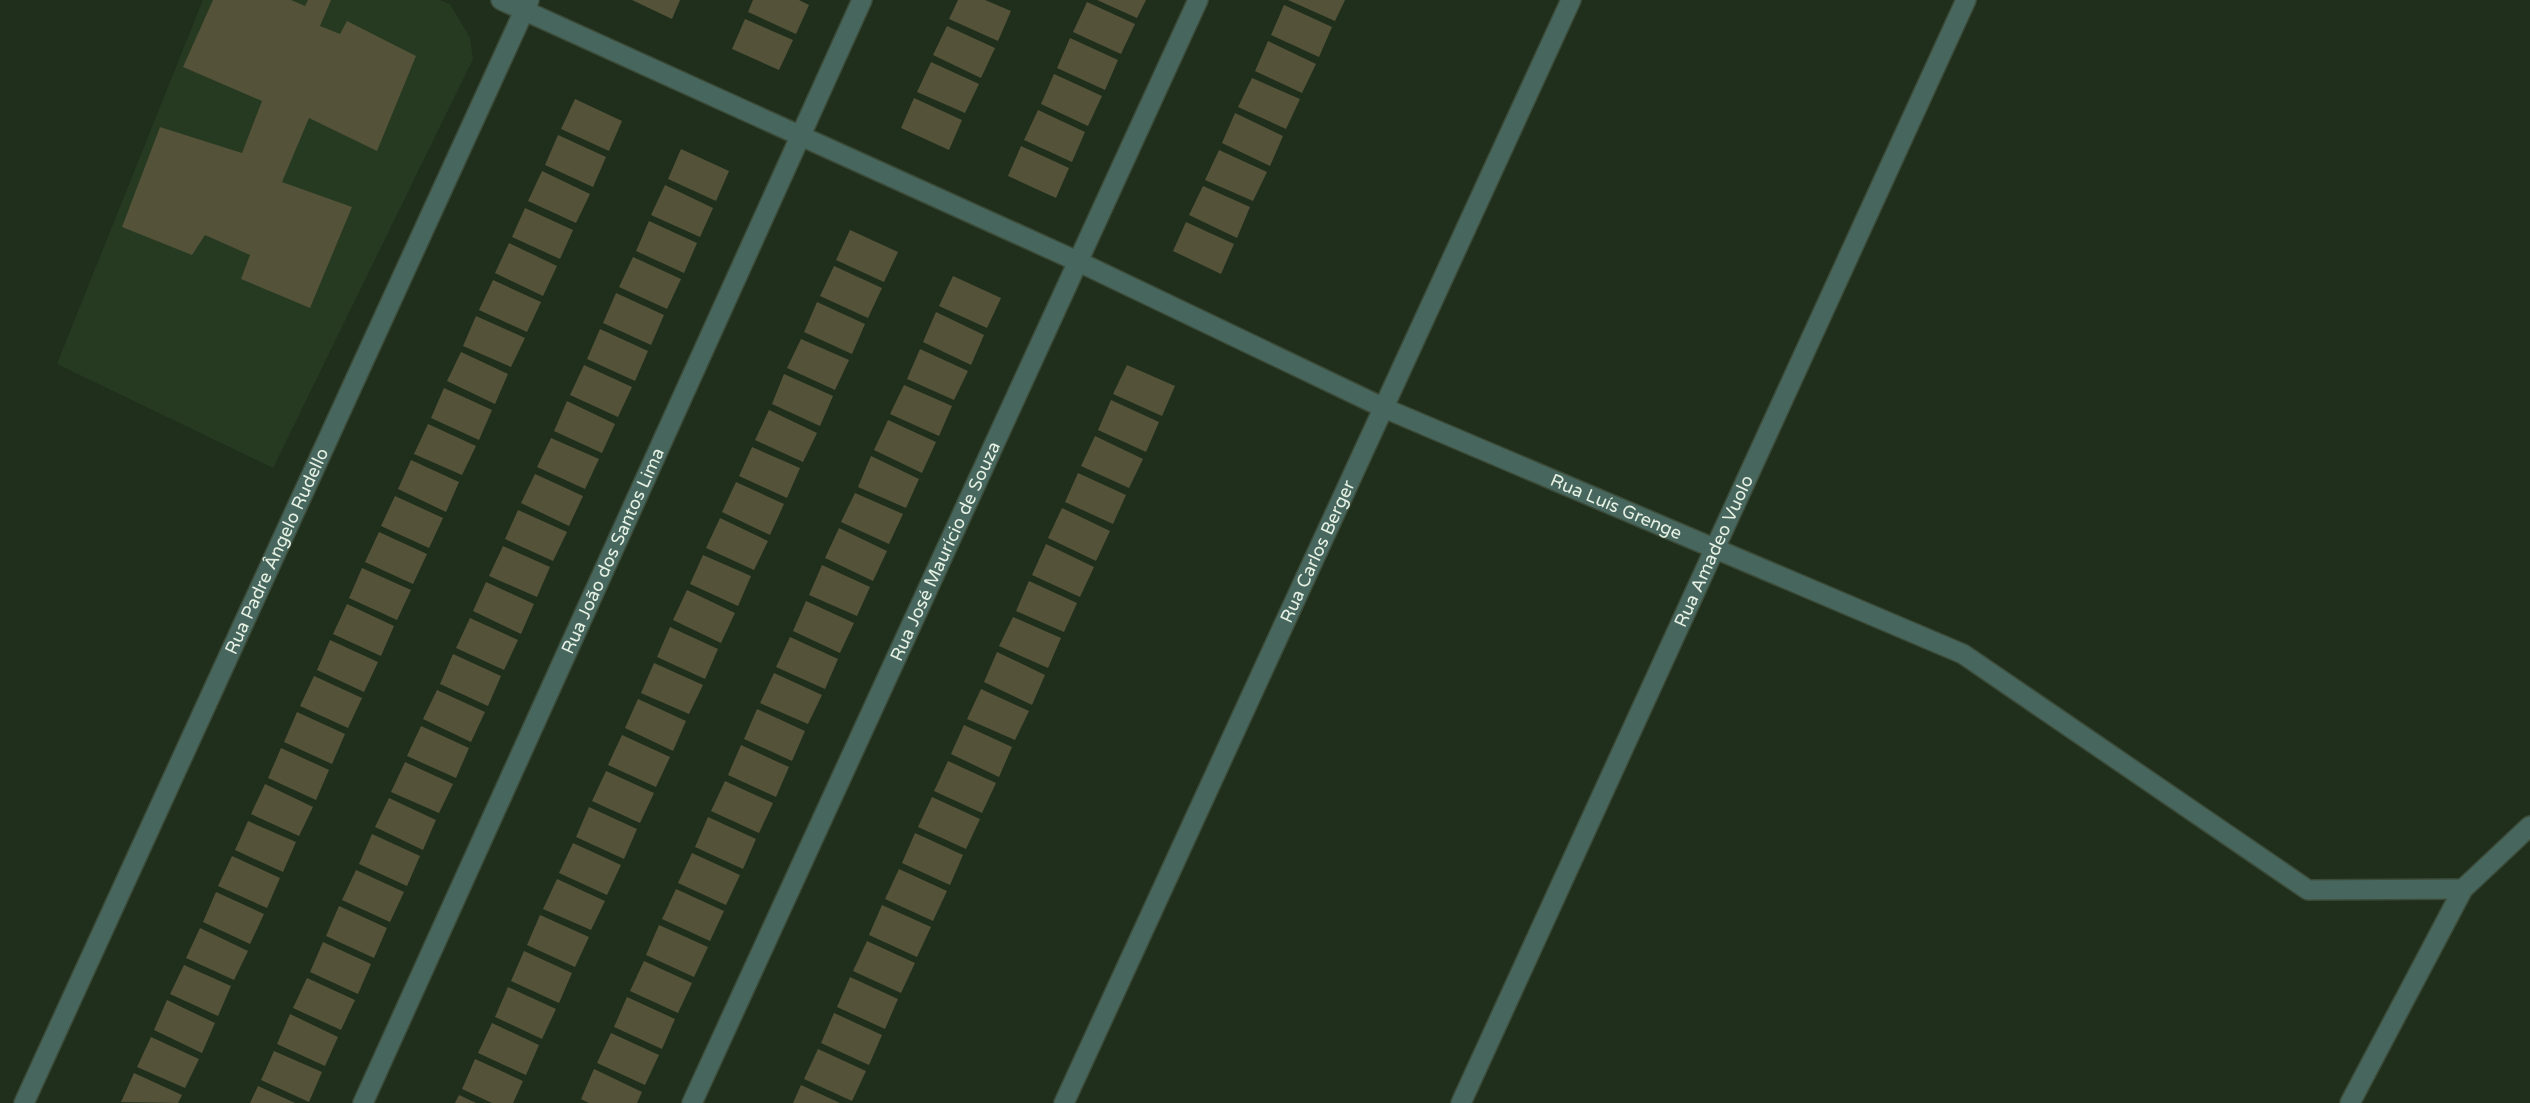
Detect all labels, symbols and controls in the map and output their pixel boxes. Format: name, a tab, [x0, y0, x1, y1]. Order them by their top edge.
street label: Rua José Maurício de Souza	[885, 438, 1005, 665]
street label: Rua Padre Ângelo Rudello	[220, 444, 333, 658]
street label: Rua João dos Santos Lima	[557, 444, 669, 657]
street label: Rua Luís Grenge	[1547, 469, 1685, 544]
street label: Rua Amadeo Vuolo	[1669, 471, 1758, 631]
street label: Rua Carlos Berger	[1275, 477, 1360, 626]

